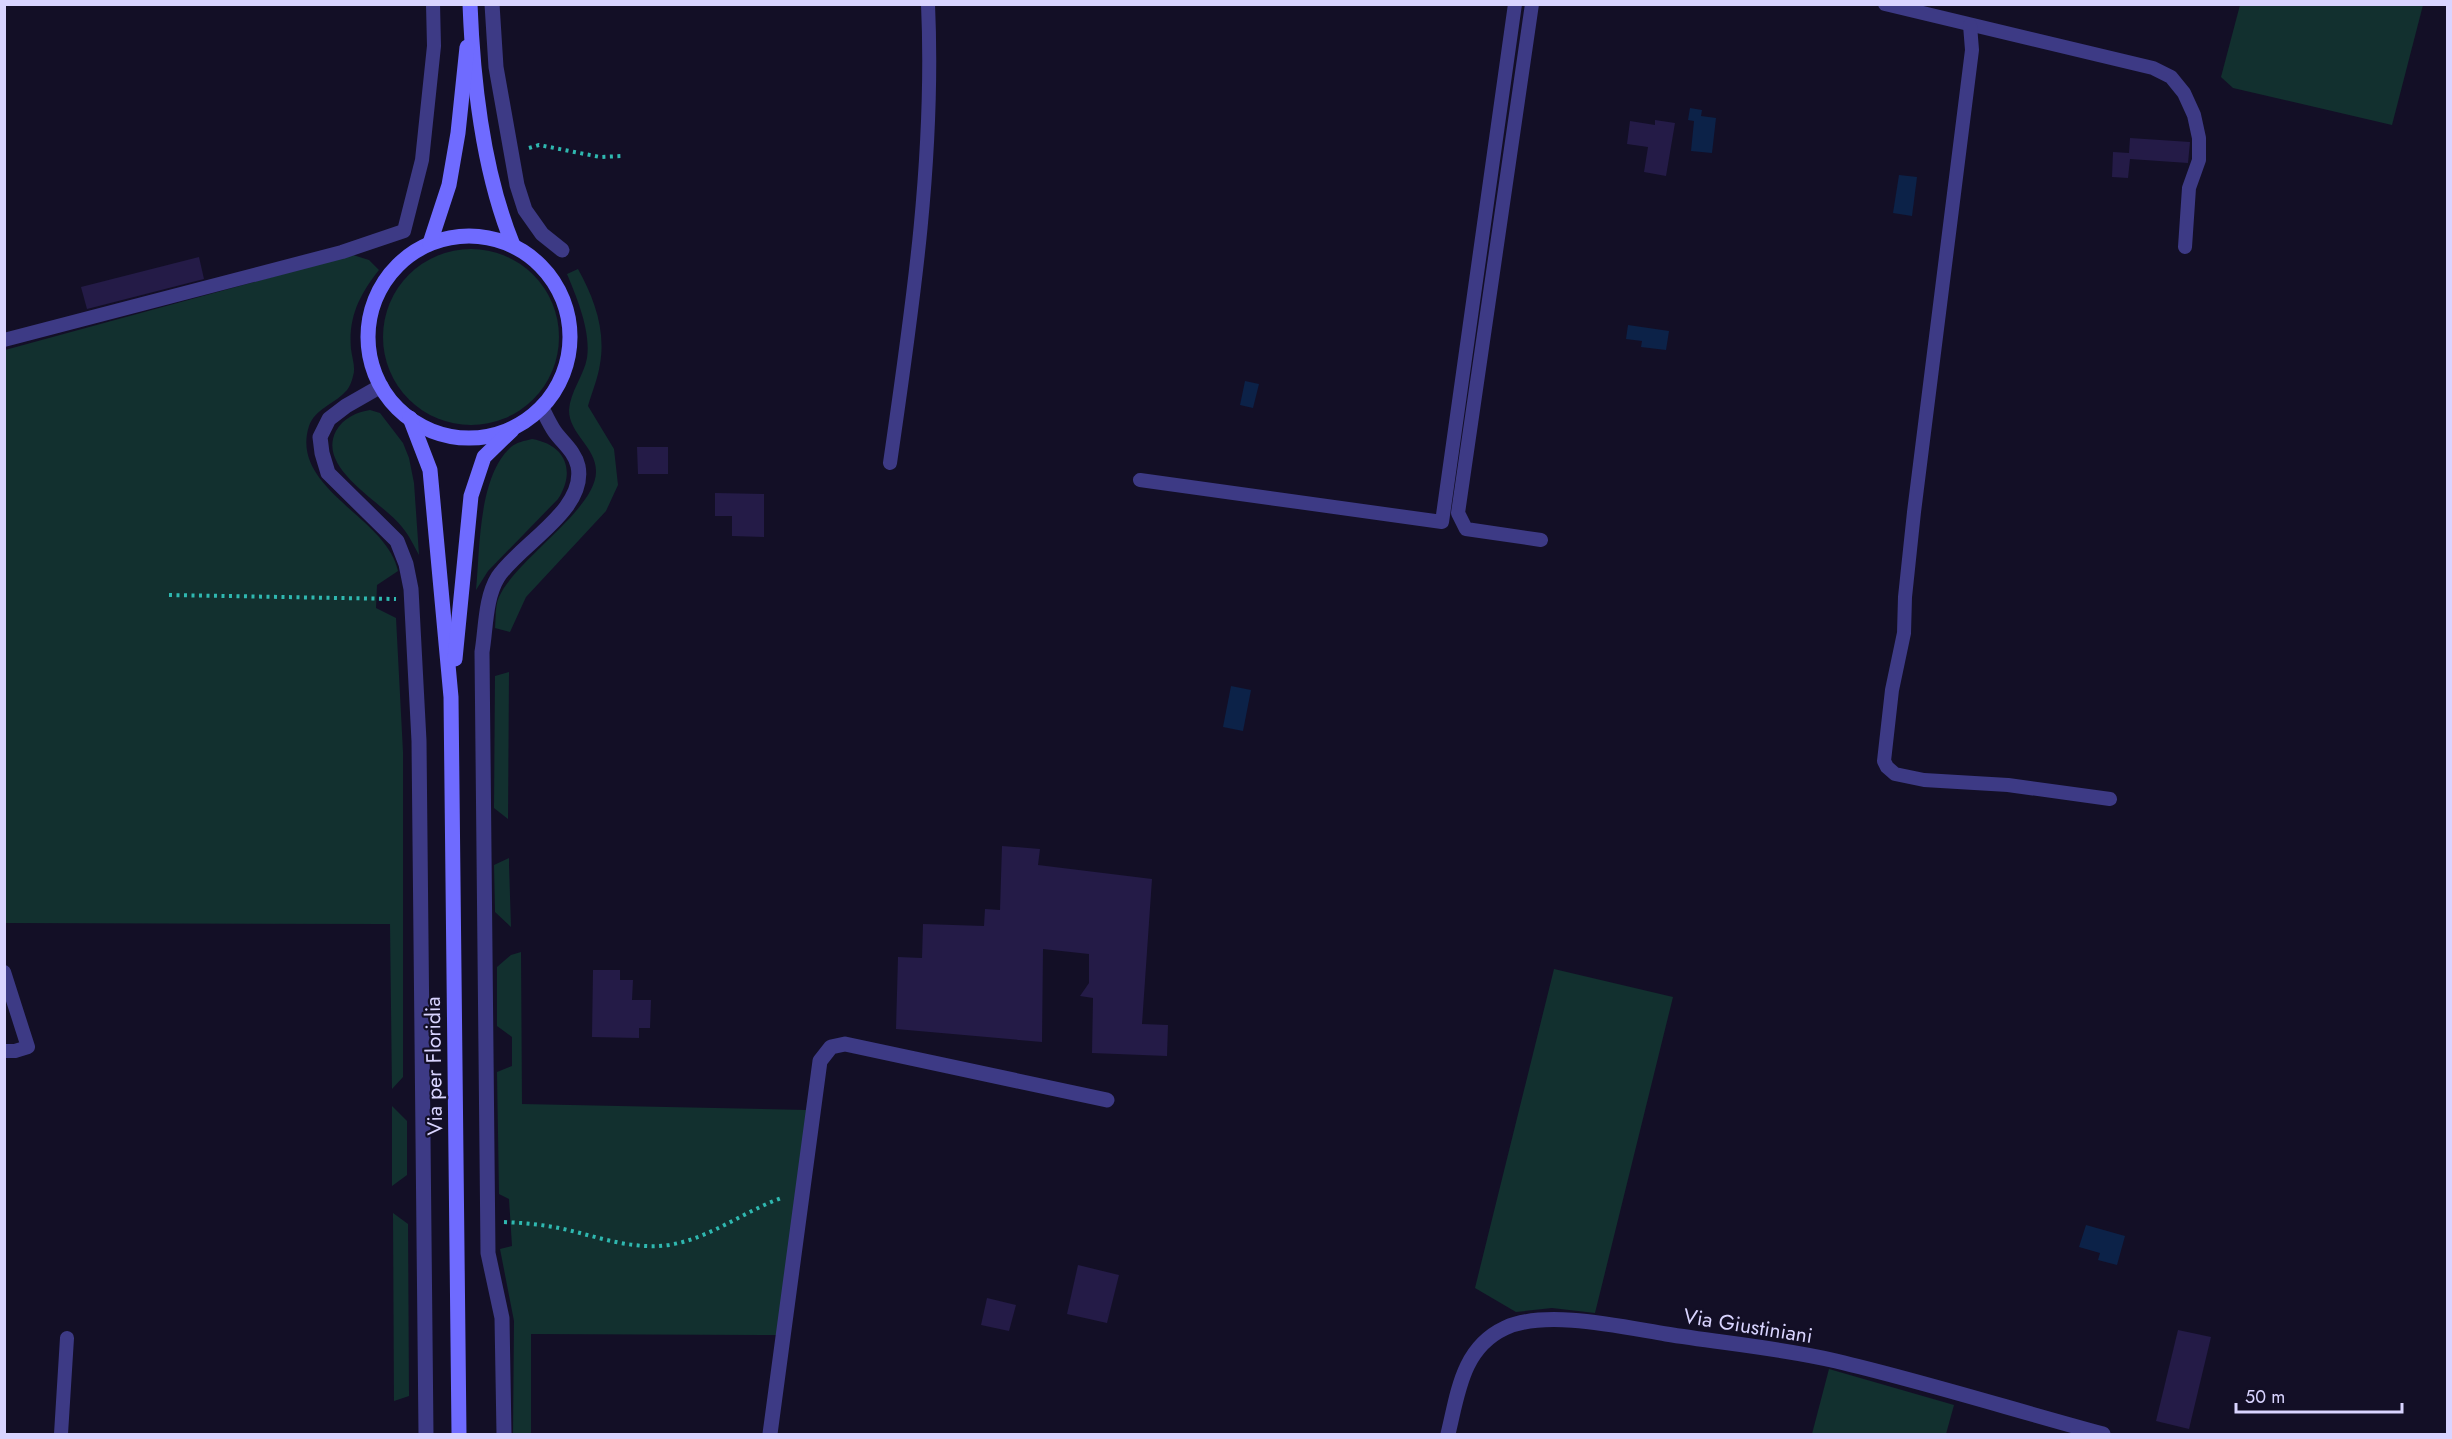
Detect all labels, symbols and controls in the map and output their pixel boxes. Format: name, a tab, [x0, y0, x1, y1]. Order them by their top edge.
street label: Via per Floridia	[418, 996, 450, 1136]
street label: Via Giustiniani	[1681, 1301, 1815, 1351]
scale bar	[2236, 1376, 2402, 1414]
text: 50 m	[2245, 1384, 2285, 1410]

